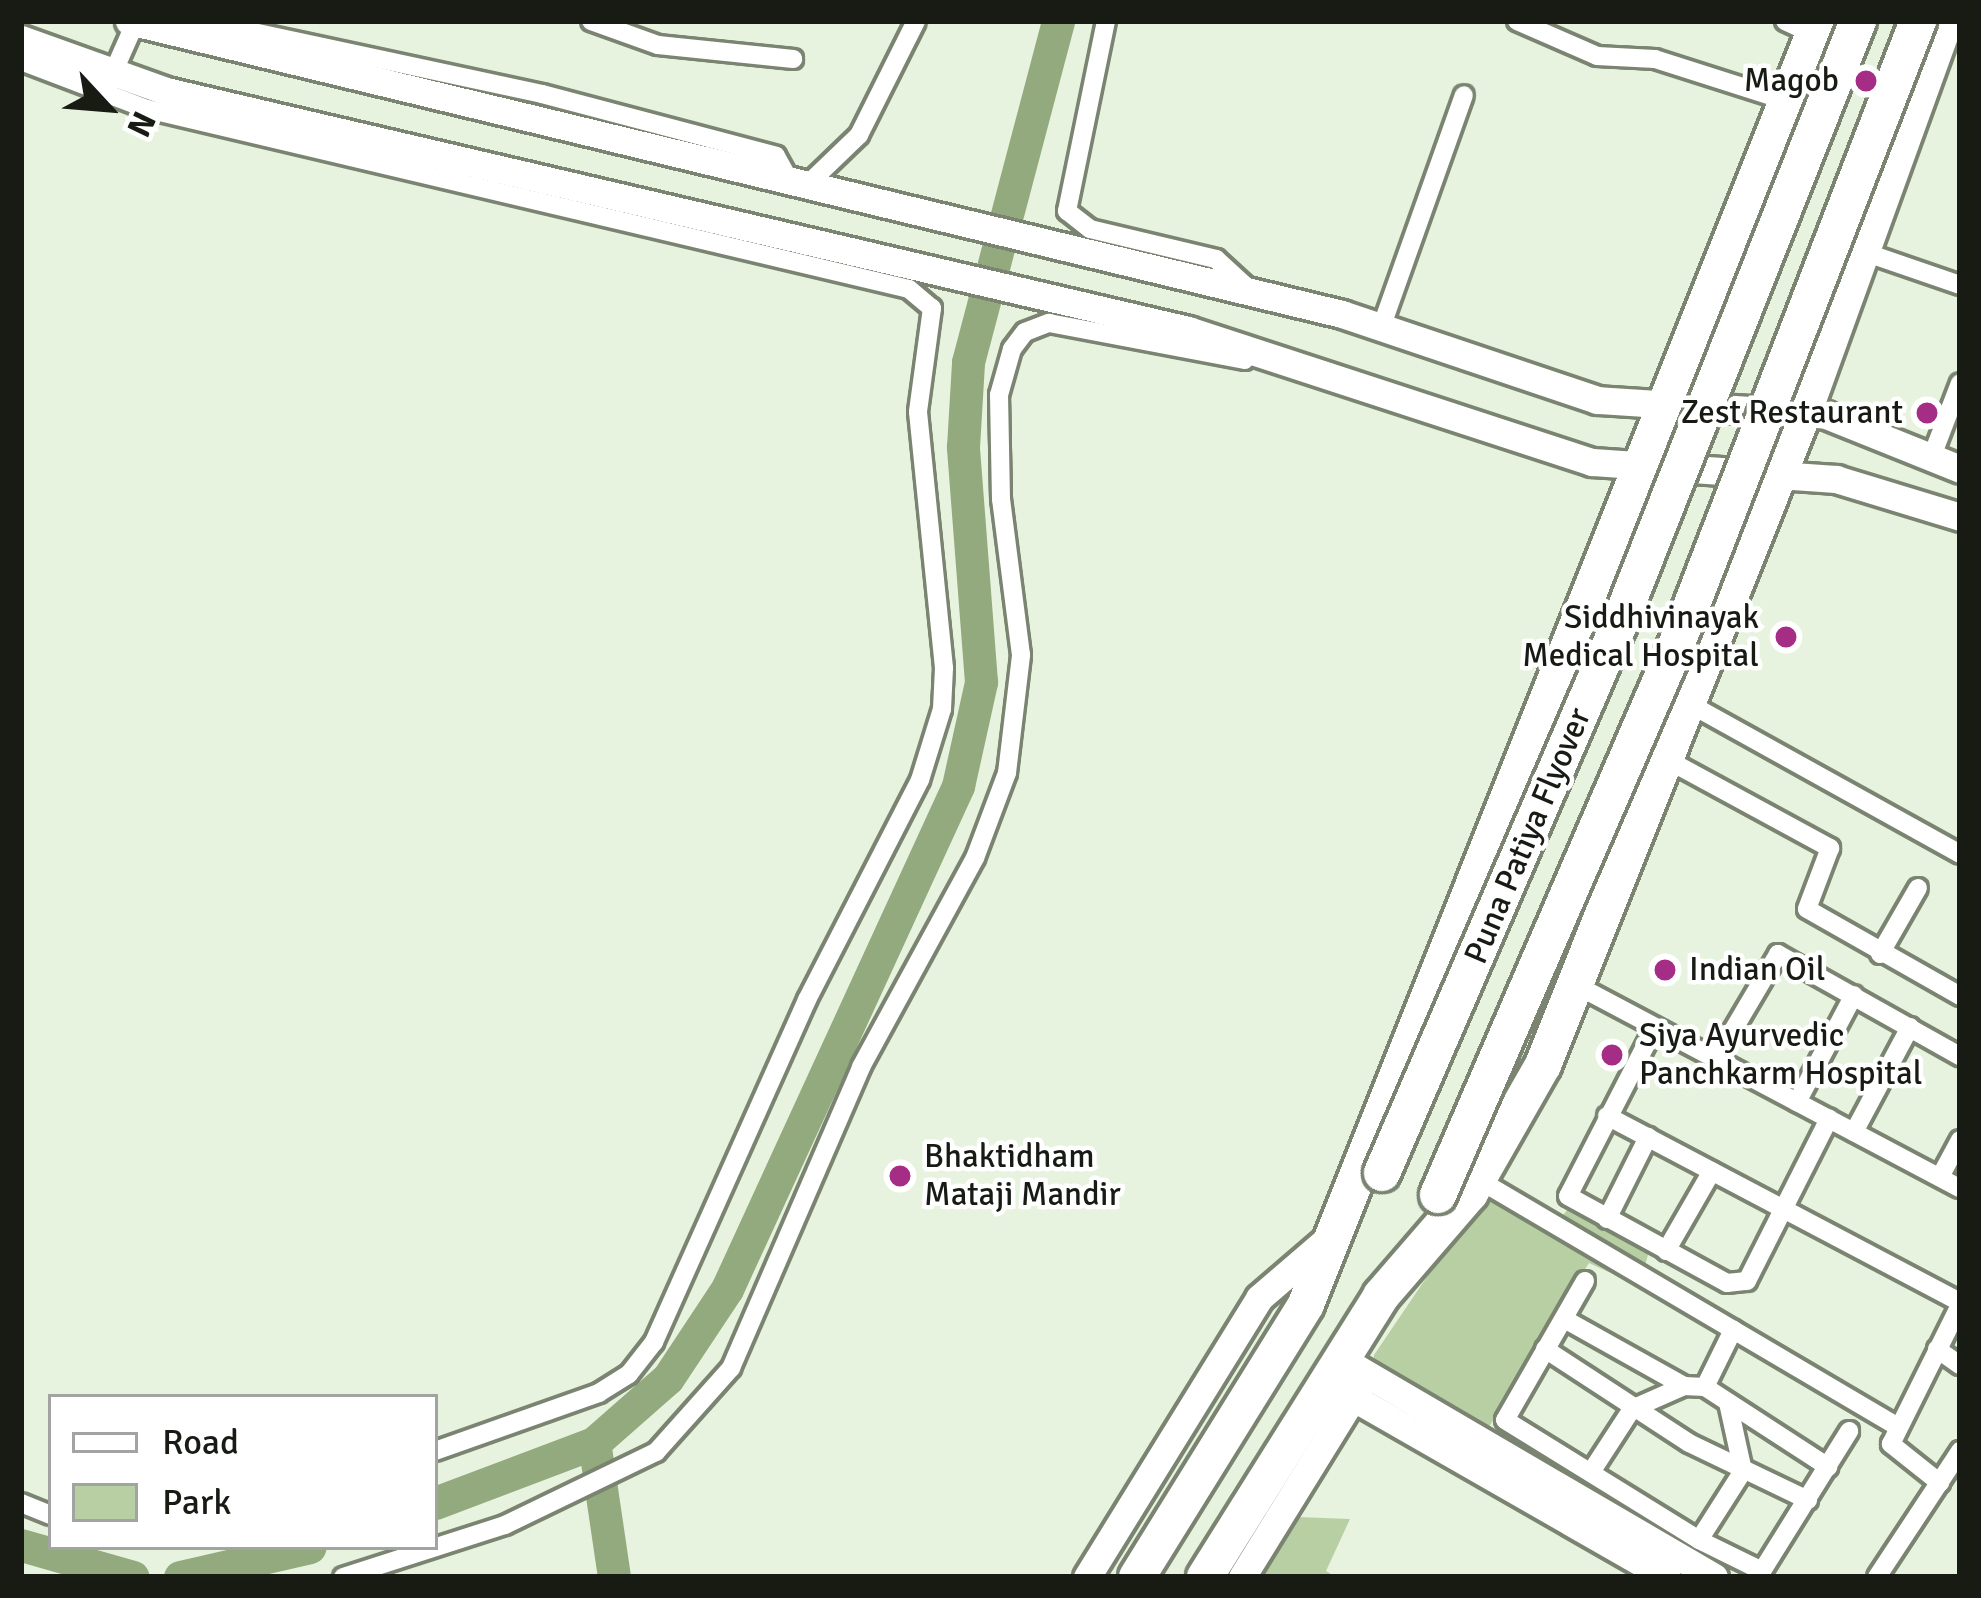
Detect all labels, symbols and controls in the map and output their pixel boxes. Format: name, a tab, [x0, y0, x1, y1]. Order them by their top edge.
north arrow	[48, 48, 168, 168]
place label: Magob	[1744, 61, 1839, 101]
marker: Magob	[1850, 65, 1882, 97]
text: N	[117, 105, 164, 143]
place label: Zest Restaurant	[1681, 393, 1903, 433]
marker: Zest Restaurant	[1914, 400, 1940, 426]
place label: Siddhivinayak Medical Hospital	[1522, 598, 1759, 676]
marker: Siddhivinayak Medical Hospital	[1770, 621, 1802, 653]
street label: Puna Patiya Flyover	[1456, 702, 1600, 970]
place label: Indian Oil	[1689, 950, 1825, 990]
marker: Indian Oil	[1652, 957, 1678, 983]
place label: Siya Ayurvedic Panchkarm Hospital	[1639, 1016, 1922, 1094]
marker: Siya Ayurvedic Panchkarm Hospital	[1596, 1039, 1628, 1071]
place label: Bhaktidham Mataji Mandir	[924, 1137, 1121, 1215]
marker: Bhaktidham Mataji Mandir	[887, 1163, 913, 1189]
legend	[48, 1394, 438, 1550]
text: Road	[162, 1420, 239, 1465]
text: Park	[162, 1480, 231, 1525]

